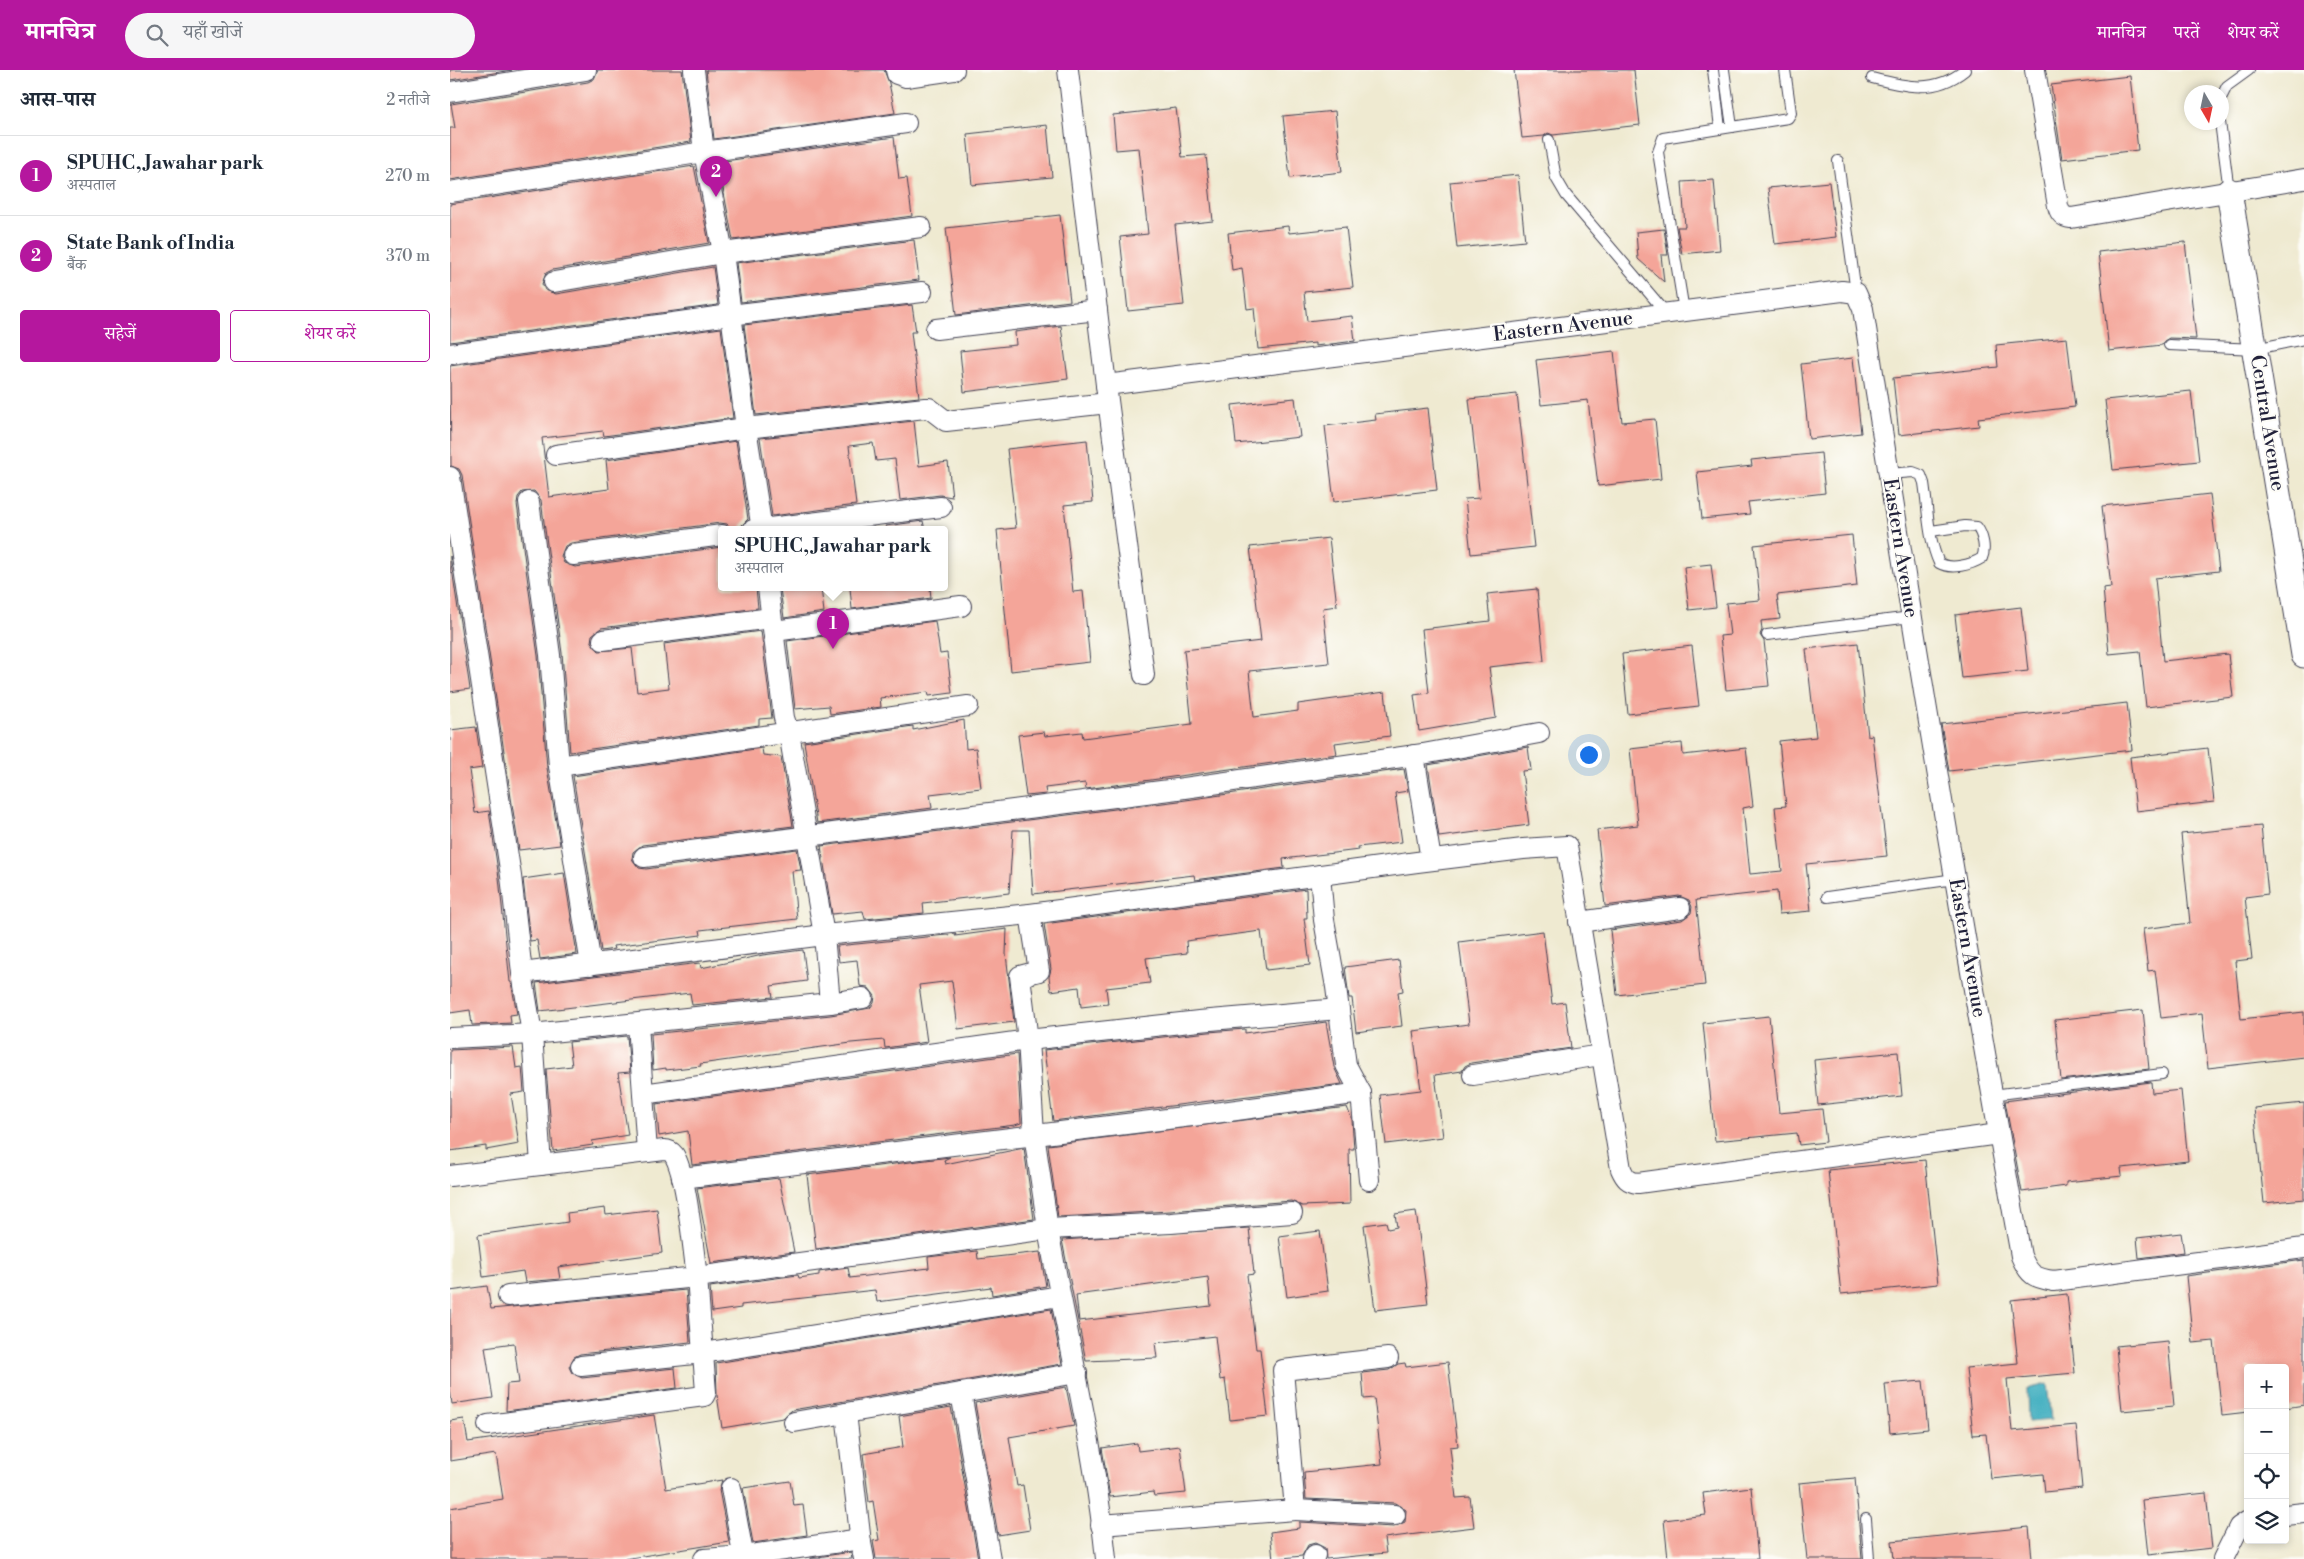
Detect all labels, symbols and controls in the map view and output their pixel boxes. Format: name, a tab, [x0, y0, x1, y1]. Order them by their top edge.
search box	[125, 13, 475, 58]
text: मानचित्र	[25, 17, 95, 47]
text: यहाँ खोजें	[183, 20, 242, 44]
icon: search	[143, 21, 171, 49]
text: मानचित्र	[2097, 21, 2146, 44]
text: परतें	[2174, 21, 2200, 44]
text: शेयर करें	[2228, 21, 2279, 44]
north arrow	[2184, 85, 2229, 130]
text: आस-पास	[20, 87, 95, 113]
text: 2 नतीजे	[386, 90, 430, 110]
text: SPUHC, Jawahar park	[67, 151, 264, 175]
pin: 2	[700, 156, 732, 197]
text: 1	[32, 166, 40, 186]
text: 270 m	[385, 166, 430, 186]
text: अस्पताल	[67, 175, 116, 195]
text: State Bank of India	[67, 231, 234, 255]
text: 2	[31, 246, 41, 266]
text: 370 m	[386, 246, 430, 266]
text: बैंक	[67, 255, 87, 275]
street label: Eastern Avenue	[1492, 306, 1634, 348]
button: सहेजें	[20, 310, 220, 362]
button: शेयर करें	[230, 310, 430, 362]
street label: Central Avenue	[2244, 353, 2290, 493]
street label: Eastern Avenue	[1877, 477, 1923, 619]
popup	[718, 526, 948, 591]
text: SPUHC, Jawahar park	[735, 534, 931, 558]
text: अस्पताल	[735, 558, 783, 578]
pin: 1	[817, 608, 849, 649]
your location	[1576, 742, 1602, 768]
street label: Eastern Avenue	[1942, 876, 1992, 1020]
map controls	[2244, 1364, 2289, 1544]
button: +	[2244, 1364, 2289, 1409]
button: −	[2244, 1409, 2289, 1454]
button: locate	[2244, 1454, 2289, 1499]
button: layers	[2244, 1499, 2289, 1544]

